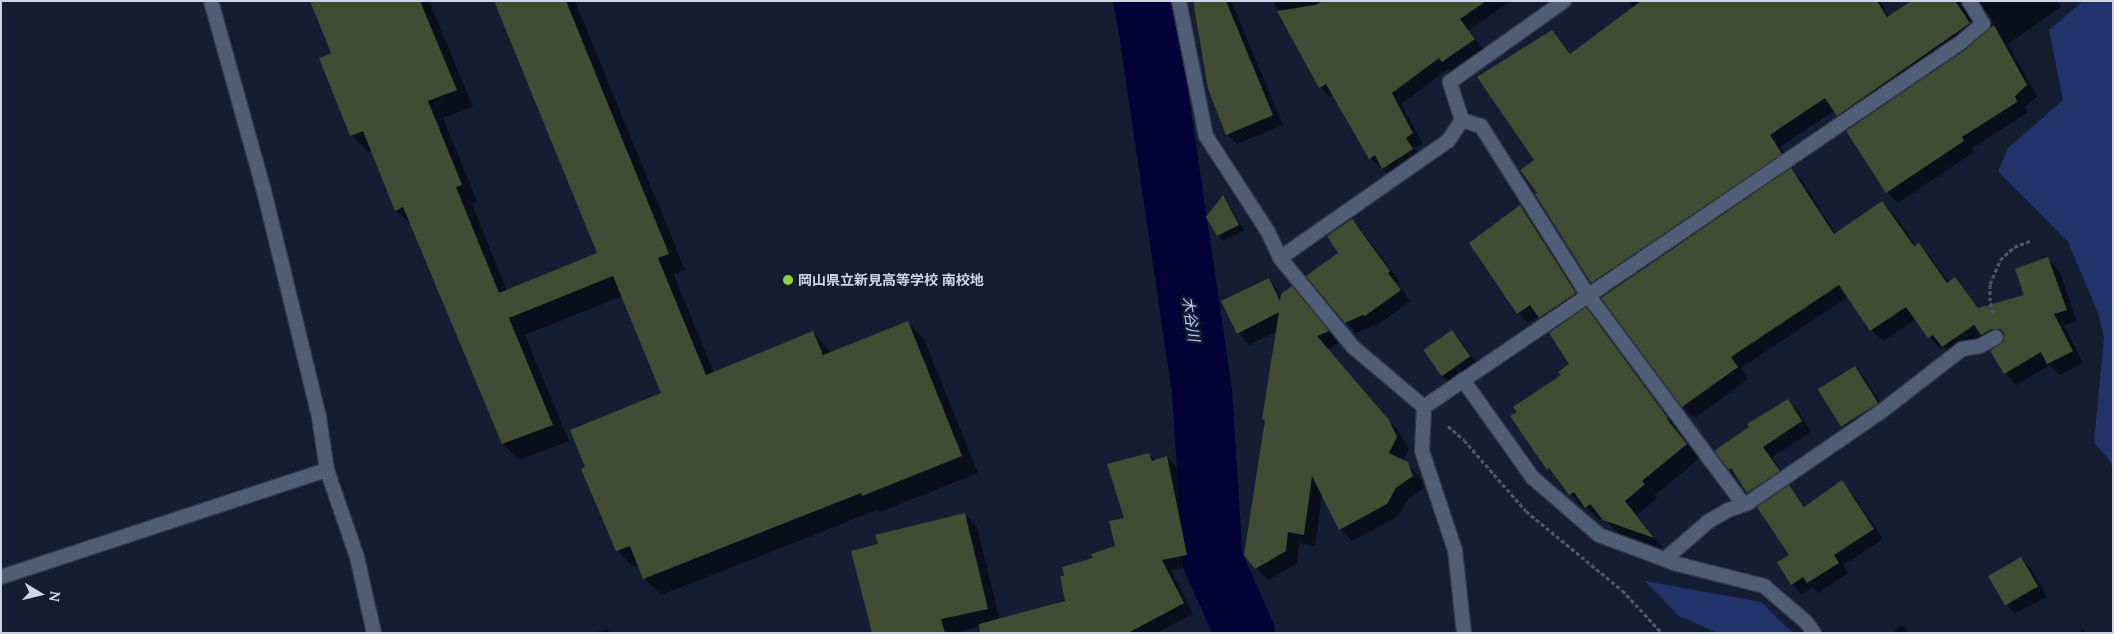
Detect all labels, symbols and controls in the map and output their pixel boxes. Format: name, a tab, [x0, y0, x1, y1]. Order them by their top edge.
place label: 岡山県立新見高等学校 南校地	[798, 272, 984, 288]
marker: 岡山県立新見高等学校 南校地	[782, 274, 794, 286]
water label: 木谷川	[1179, 295, 1203, 343]
north arrow	[15, 569, 65, 619]
text: N	[45, 590, 65, 603]

